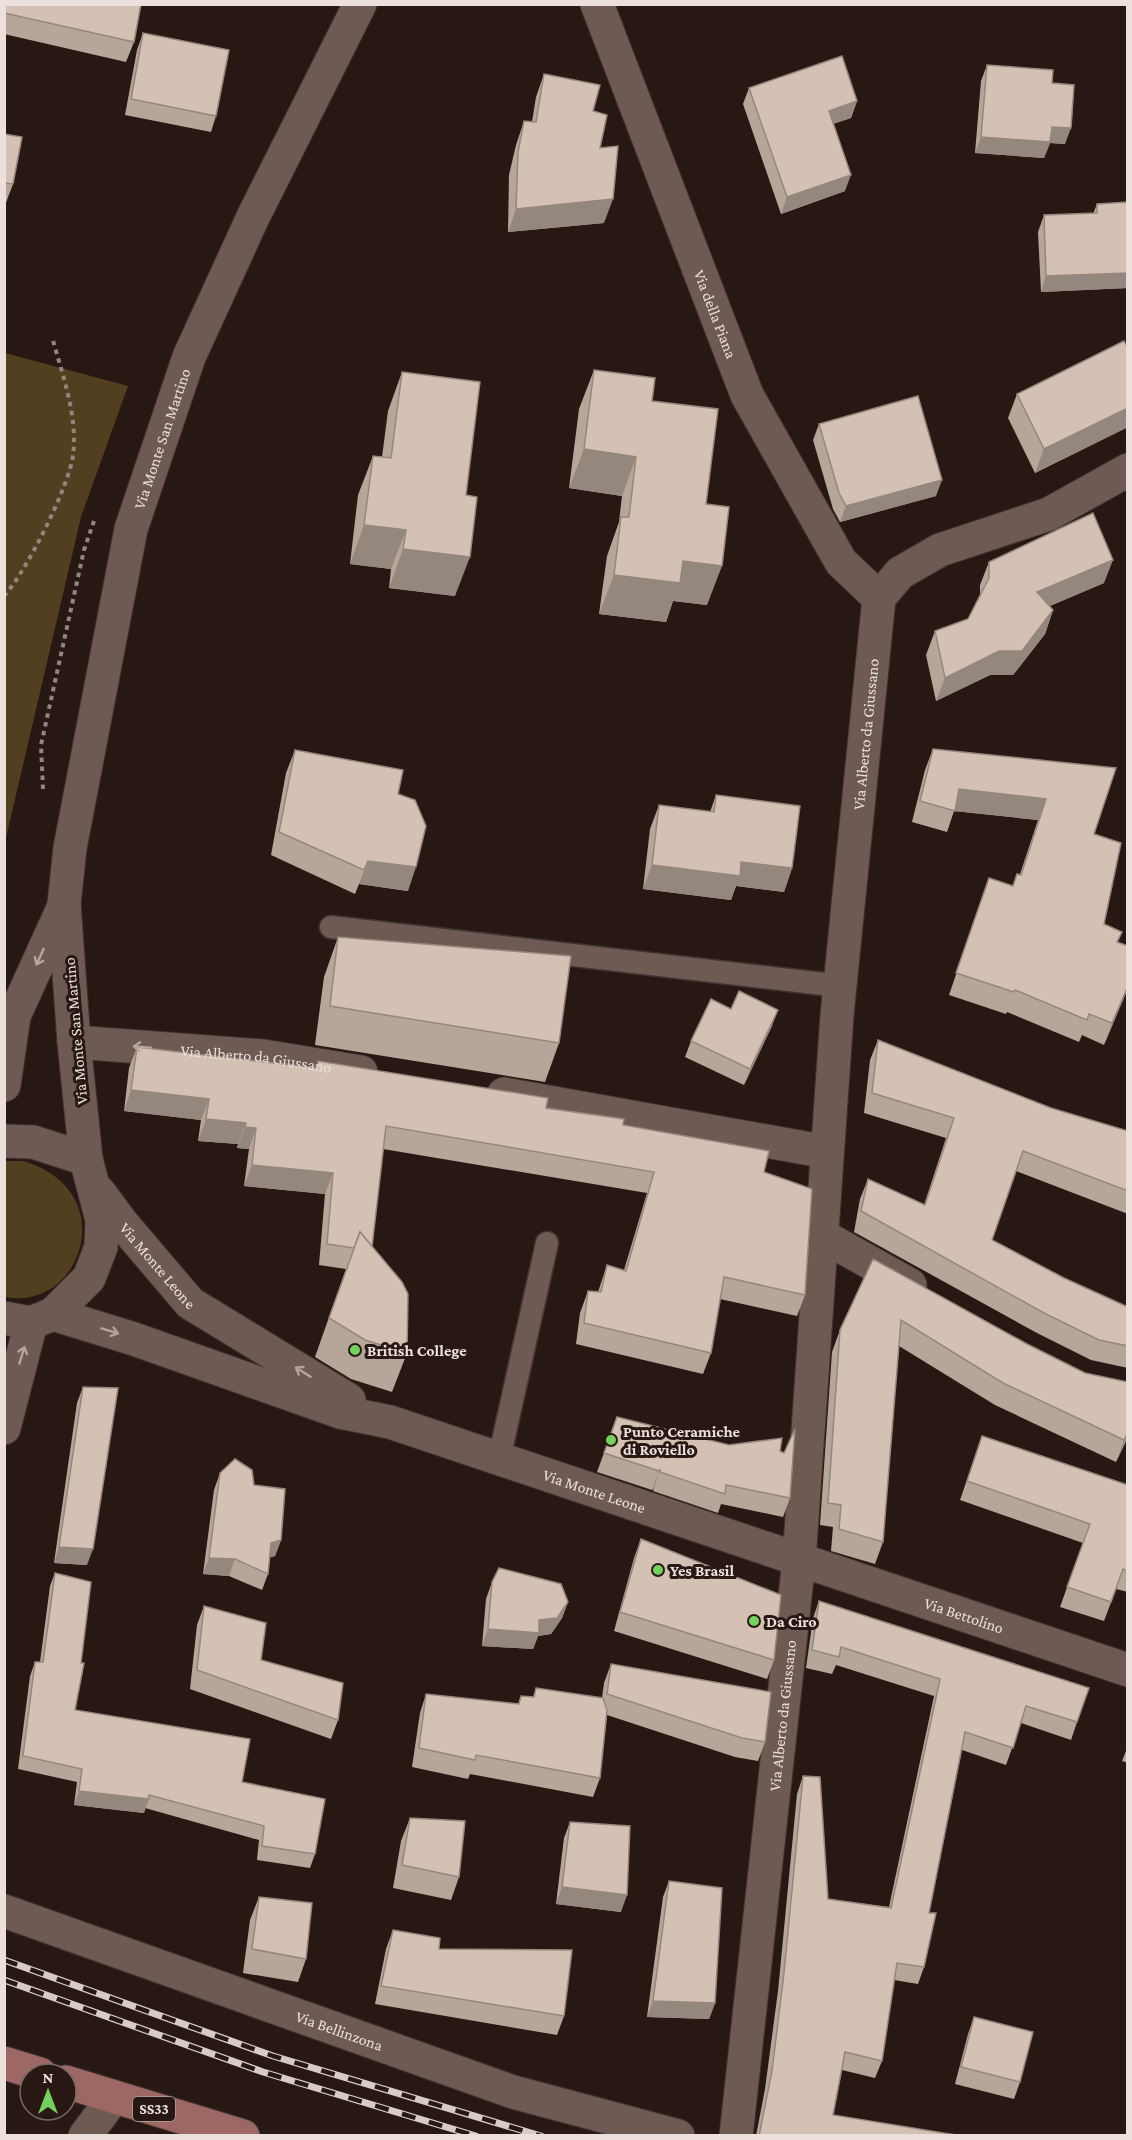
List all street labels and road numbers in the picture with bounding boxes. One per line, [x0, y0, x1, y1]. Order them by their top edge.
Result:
street label: Via della Piana [691, 268, 740, 361]
street label: Via Monte San Martino [130, 366, 194, 511]
street label: Via Alberto da Giussano [850, 658, 882, 811]
street label: Via Monte San Martino [61, 957, 90, 1105]
street label: Via Alberto da Giussano [180, 1042, 333, 1076]
street label: Via Monte Leone [116, 1219, 198, 1313]
street label: Via Monte Leone [541, 1466, 648, 1516]
street label: Via Bettolino [922, 1594, 1006, 1637]
street label: Via Alberto da Giussano [766, 1639, 799, 1792]
street label: Via Bellinzona [293, 2007, 386, 2054]
road number: SS33 [133, 2097, 175, 2121]

